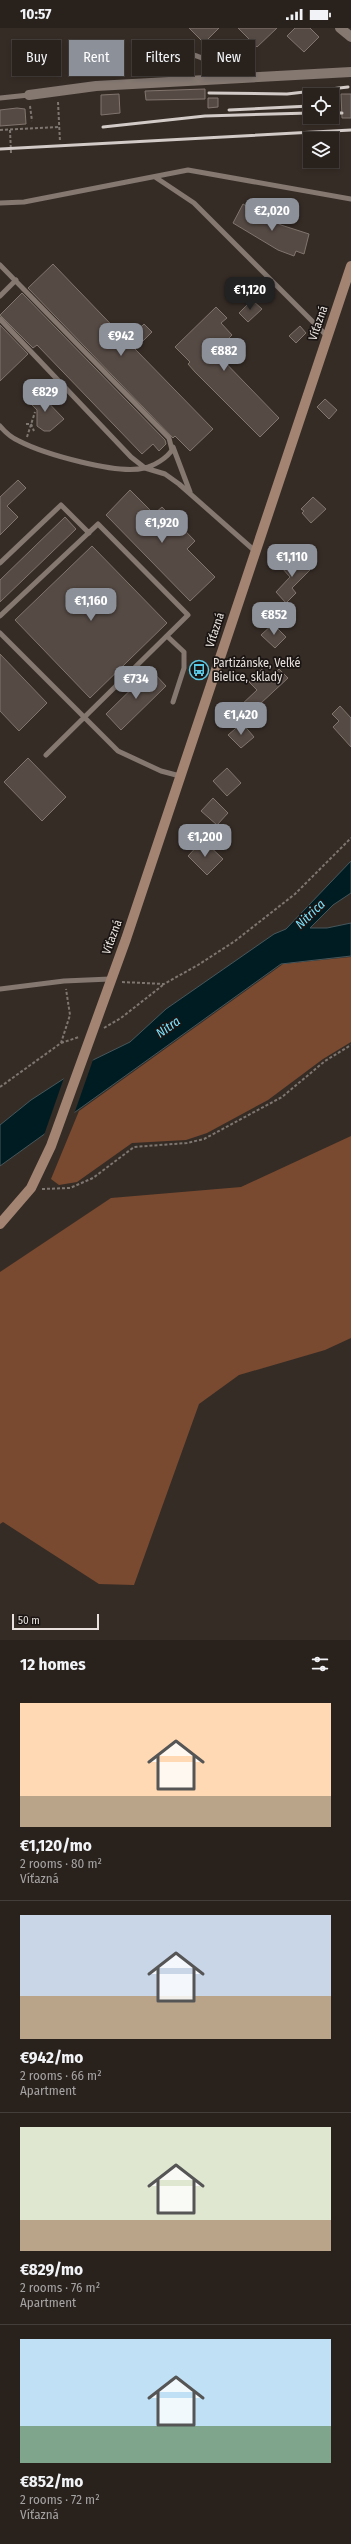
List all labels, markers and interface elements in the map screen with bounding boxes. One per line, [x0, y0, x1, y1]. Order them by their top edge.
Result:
text: 10:57 [20, 5, 52, 23]
chip: Buy [12, 40, 61, 76]
chip: Rent [69, 40, 124, 76]
chip: Filters [132, 40, 194, 76]
chip: New [202, 40, 255, 76]
map controls [303, 88, 339, 168]
button: locate [303, 88, 339, 124]
button: layers [303, 132, 339, 168]
pin: €2,020 [239, 198, 305, 232]
text: €2,020 [254, 203, 290, 218]
pin: €1,120 [217, 277, 283, 311]
text: €1,120 [234, 282, 266, 297]
street label: Víťazná [306, 304, 331, 342]
pin: €942 [97, 323, 145, 357]
text: €942 [108, 328, 134, 343]
pin: €882 [200, 338, 248, 372]
text: €882 [211, 343, 237, 358]
pin: €829 [21, 379, 69, 413]
text: €829 [32, 384, 58, 399]
pin: €1,920 [129, 510, 195, 544]
text: €1,920 [145, 515, 179, 530]
pin: €1,110 [259, 544, 325, 578]
text: €1,110 [276, 549, 308, 564]
pin: €1,160 [58, 588, 124, 622]
text: €1,160 [74, 593, 108, 608]
pin: €852 [250, 602, 298, 636]
text: €852 [261, 607, 287, 622]
street label: Víťazná [203, 611, 227, 649]
place label: Partizánske, Veľké Bielice, sklady [213, 656, 301, 684]
bus stop icon: Partizánske, Veľké Bielice, sklady [188, 659, 210, 681]
pin: €734 [112, 666, 160, 700]
text: €734 [123, 671, 149, 686]
pin: €1,420 [208, 702, 274, 736]
text: €1,420 [224, 707, 258, 722]
pin: €1,200 [172, 824, 238, 858]
text: €1,200 [187, 829, 223, 844]
water label: Nitrica [292, 896, 328, 932]
street label: Víťazná [99, 918, 125, 956]
water label: Nitra [153, 1013, 183, 1041]
scale bar [12, 1612, 99, 1631]
text: 50 m [18, 1614, 40, 1627]
icon: filters [309, 1653, 331, 1675]
text: 12 homes [20, 1654, 86, 1675]
icon: home [140, 1729, 212, 1801]
text: €1,120/mo [20, 1835, 92, 1856]
text: 2 rooms · 80 m² [20, 1856, 102, 1871]
text: Víťazná [20, 1871, 59, 1886]
icon: home [140, 1941, 212, 2013]
text: €942/mo [20, 2047, 83, 2068]
text: 2 rooms · 66 m² [20, 2068, 102, 2083]
text: Apartment [20, 2083, 76, 2098]
icon: home [140, 2153, 212, 2225]
text: €829/mo [20, 2259, 83, 2280]
text: 2 rooms · 76 m² [20, 2280, 100, 2295]
text: Apartment [20, 2295, 76, 2310]
icon: home [140, 2365, 212, 2437]
text: €852/mo [20, 2471, 83, 2492]
text: 2 rooms · 72 m² [20, 2492, 100, 2507]
text: Víťazná [20, 2507, 59, 2522]

